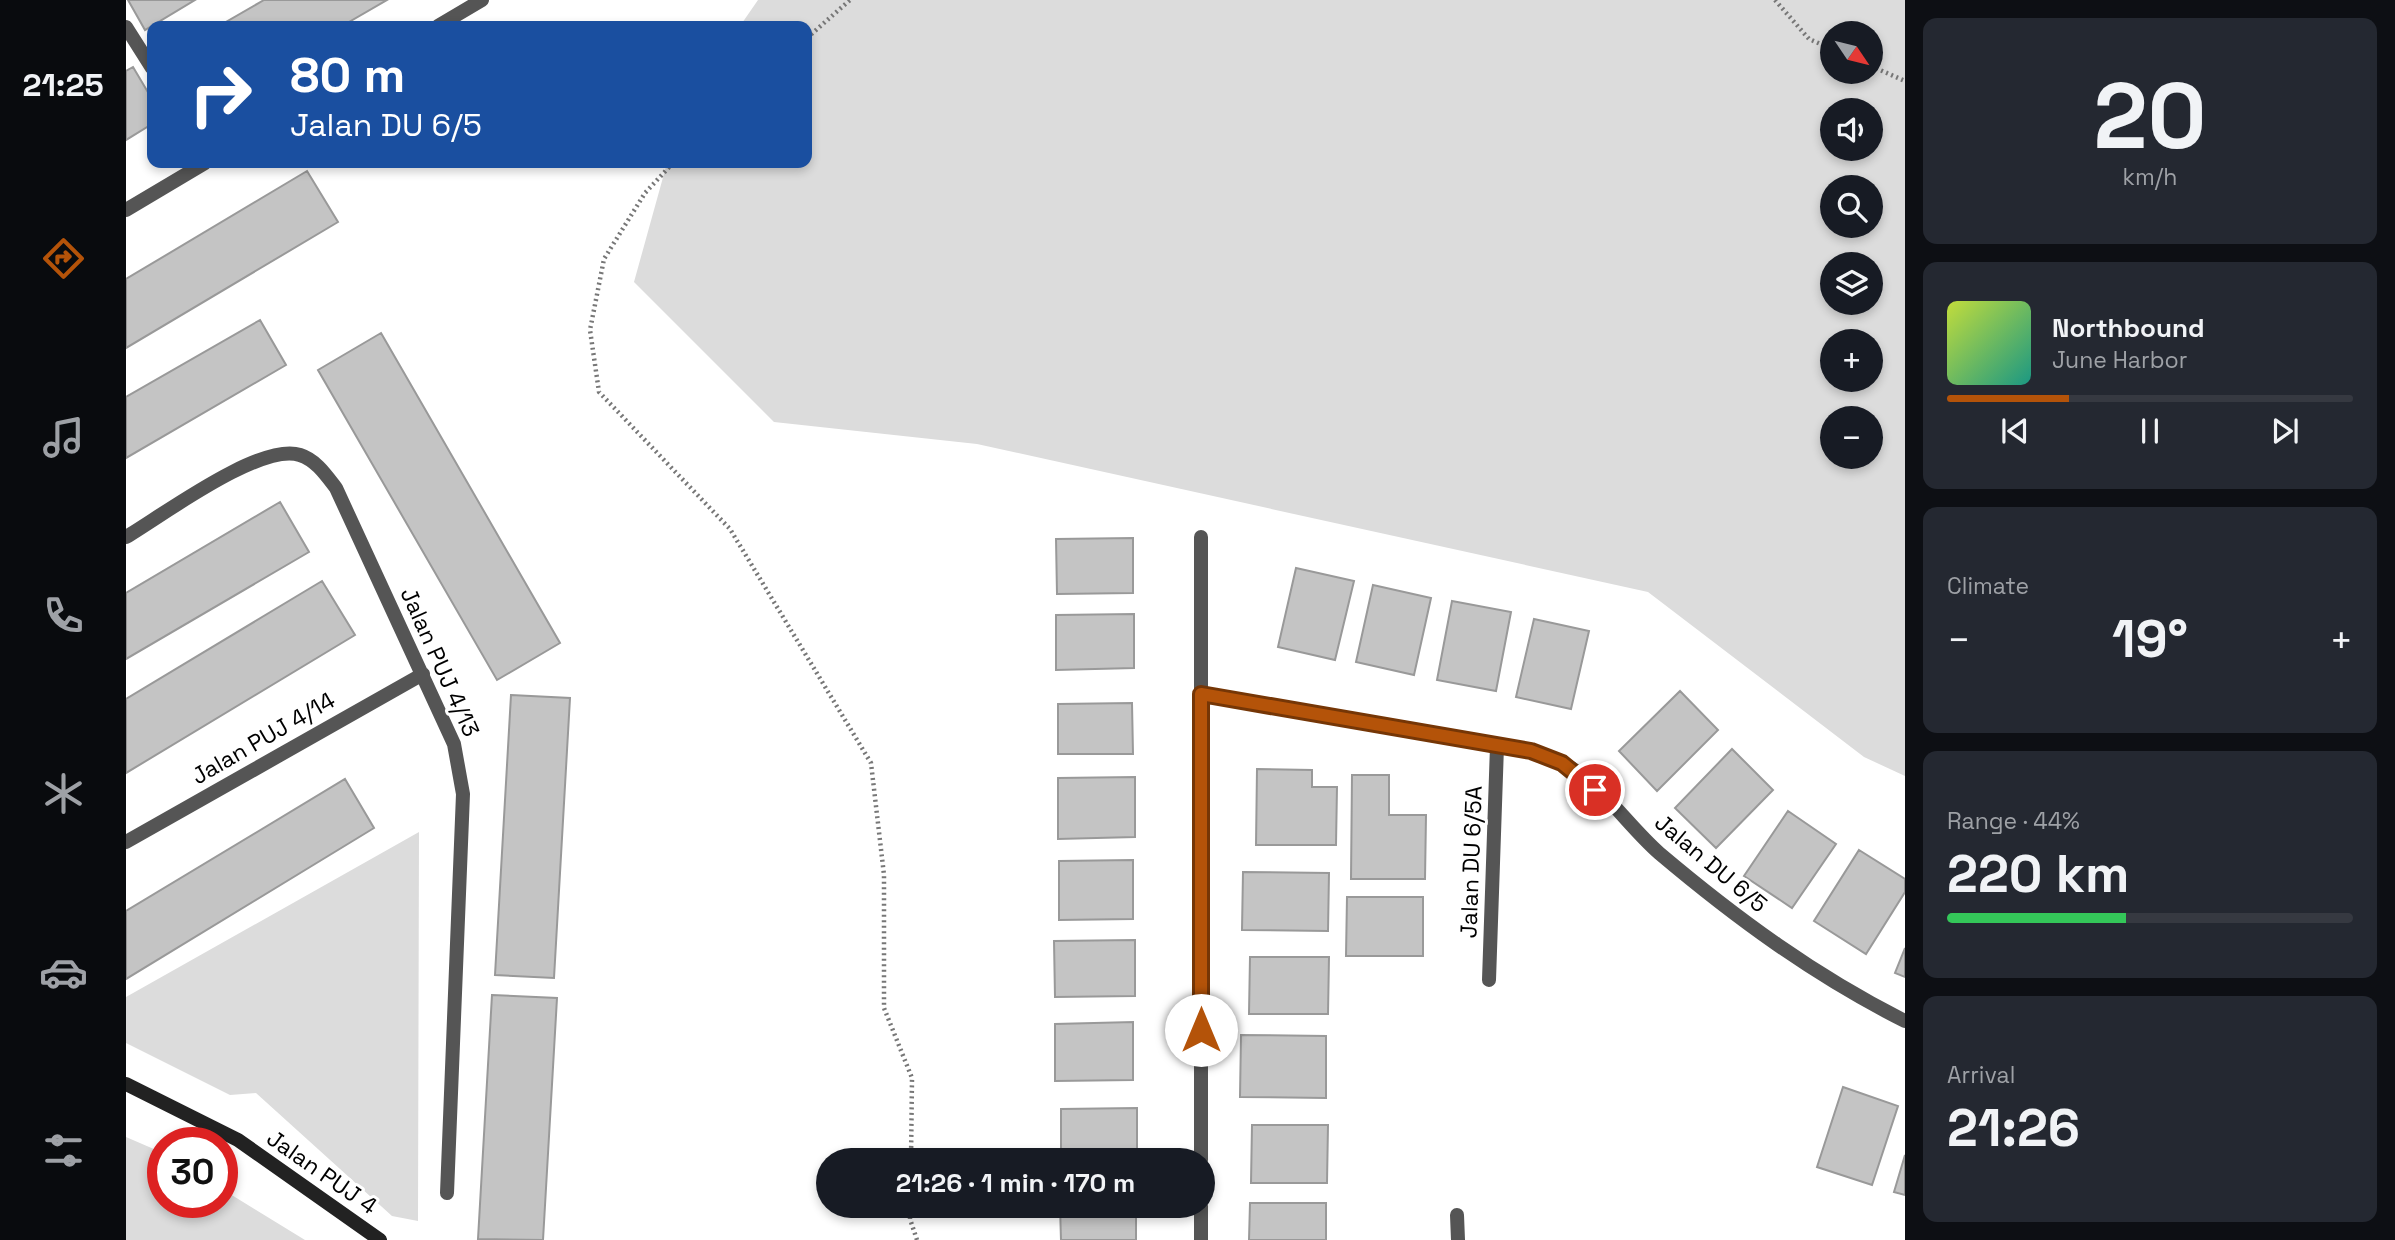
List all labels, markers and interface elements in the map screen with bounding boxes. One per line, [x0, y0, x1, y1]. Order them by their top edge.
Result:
north arrow [1820, 21, 1883, 84]
map controls [1820, 21, 1883, 469]
text: 80 m [290, 44, 405, 106]
icon: right [175, 49, 266, 140]
text: 20 [2093, 58, 2207, 175]
text: 21:25 [22, 65, 104, 105]
button: sound [1820, 98, 1883, 161]
text: Jalan DU 6/5 [290, 105, 482, 145]
text: km/h [2123, 162, 2177, 192]
button: search [1820, 175, 1883, 238]
icon: directions [39, 234, 88, 283]
button: layers [1820, 252, 1883, 315]
text: Northbound [2052, 311, 2205, 345]
button: + [1820, 329, 1883, 392]
text: June Harbor [2052, 345, 2187, 375]
button: − [1820, 406, 1883, 469]
icon: previous [1996, 412, 2034, 450]
icon: pause [2131, 412, 2169, 450]
icon: next [2266, 412, 2304, 450]
icon: music [39, 413, 88, 462]
text: Climate [1947, 571, 2029, 601]
street label: Jalan PUJ 4/13 [394, 583, 486, 741]
icon: phone [39, 591, 88, 640]
text: 19° [2112, 606, 2188, 672]
text: − [1947, 616, 1971, 664]
text: + [2329, 616, 2353, 664]
street label: Jalan PUJ 4/14 [186, 685, 340, 791]
pin [1565, 760, 1625, 820]
icon: climate [39, 769, 88, 818]
icon: arrive [1576, 771, 1614, 809]
street label: Jalan DU 6/5A [1453, 785, 1489, 939]
text: Range · 44% [1947, 806, 2080, 836]
street label: Jalan DU 6/5 [1648, 807, 1774, 919]
text: 220 km [1947, 841, 2129, 907]
icon: car [39, 948, 88, 997]
position arrow [1164, 993, 1238, 1067]
text: Arrival [1947, 1060, 2015, 1090]
text: 21:26 [1947, 1095, 2080, 1161]
street label: Jalan PUJ 4 [261, 1123, 383, 1221]
icon: filters [39, 1126, 88, 1175]
speed limit sign: 30 [147, 1127, 238, 1218]
text: 21:26 · 1 min · 170 m [896, 1166, 1135, 1200]

